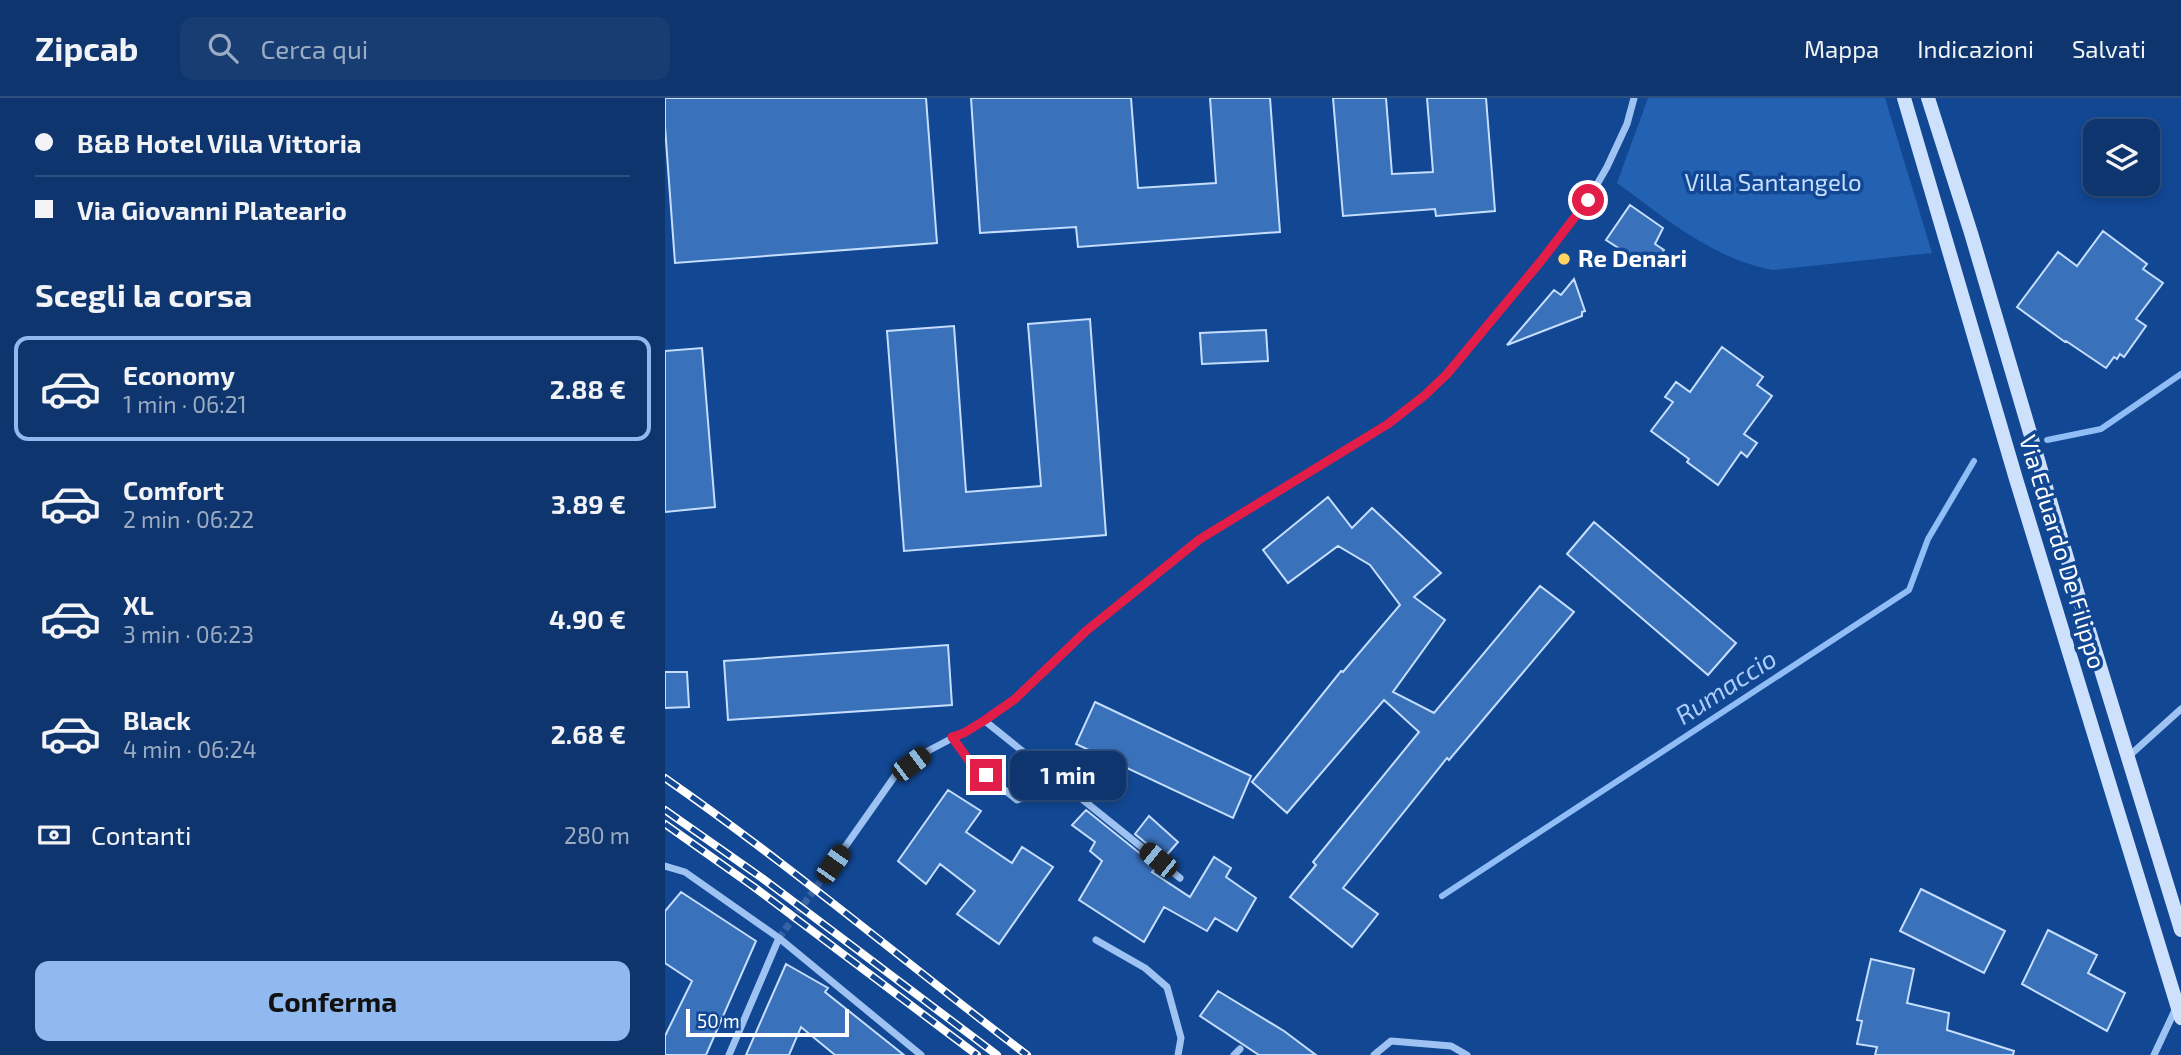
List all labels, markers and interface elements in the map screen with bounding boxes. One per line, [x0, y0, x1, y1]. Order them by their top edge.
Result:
search box [180, 17, 670, 80]
text: Zipcab [35, 28, 138, 68]
icon: search [204, 29, 242, 67]
text: Cerca qui [260, 33, 368, 64]
text: Mappa [1804, 34, 1879, 63]
text: Indicazioni [1917, 34, 2034, 63]
text: Salvati [2072, 34, 2146, 63]
map controls [2083, 119, 2160, 196]
button: layers [2083, 119, 2160, 196]
text: B&B Hotel Villa Vittoria [77, 127, 362, 158]
park label: Villa Santangelo [1684, 167, 1862, 196]
route start [1572, 184, 1604, 216]
text: Via Giovanni Plateario [77, 194, 347, 225]
place label: Re Denari [1578, 243, 1687, 272]
marker: Re Denari [1556, 251, 1572, 267]
text: Scegli la corsa [35, 275, 252, 313]
icon: car [39, 357, 102, 420]
text: Economy [123, 359, 235, 390]
text: 2.88 € [550, 373, 626, 404]
text: 1 min · 06:21 [123, 390, 247, 418]
street label: Via Eduardo De Filippo [2014, 431, 2113, 672]
icon: car [39, 472, 102, 535]
text: Comfort [123, 474, 224, 505]
text: 3.89 € [551, 488, 626, 519]
text: 2 min · 06:22 [123, 505, 254, 533]
icon: car [39, 587, 102, 650]
text: XL [123, 589, 154, 620]
text: 4.90 € [549, 603, 626, 634]
text: 3 min · 06:23 [123, 620, 254, 648]
water label: Rumaccio [1669, 642, 1782, 730]
icon: car [39, 702, 102, 765]
text: Black [123, 704, 191, 735]
text: 2.68 € [551, 718, 626, 749]
text: 4 min · 06:24 [123, 735, 257, 763]
car [888, 743, 935, 785]
callout: 1 min [1011, 750, 1126, 800]
route end [970, 759, 1002, 791]
text: 1 min [1040, 761, 1096, 789]
icon: cash [35, 816, 73, 854]
text: Contanti [91, 819, 191, 850]
text: 280 m [564, 821, 630, 849]
car [1136, 839, 1181, 881]
car [813, 841, 854, 887]
button: Conferma [35, 961, 630, 1041]
scale bar [686, 1006, 849, 1038]
text: 50 m [697, 1009, 740, 1032]

